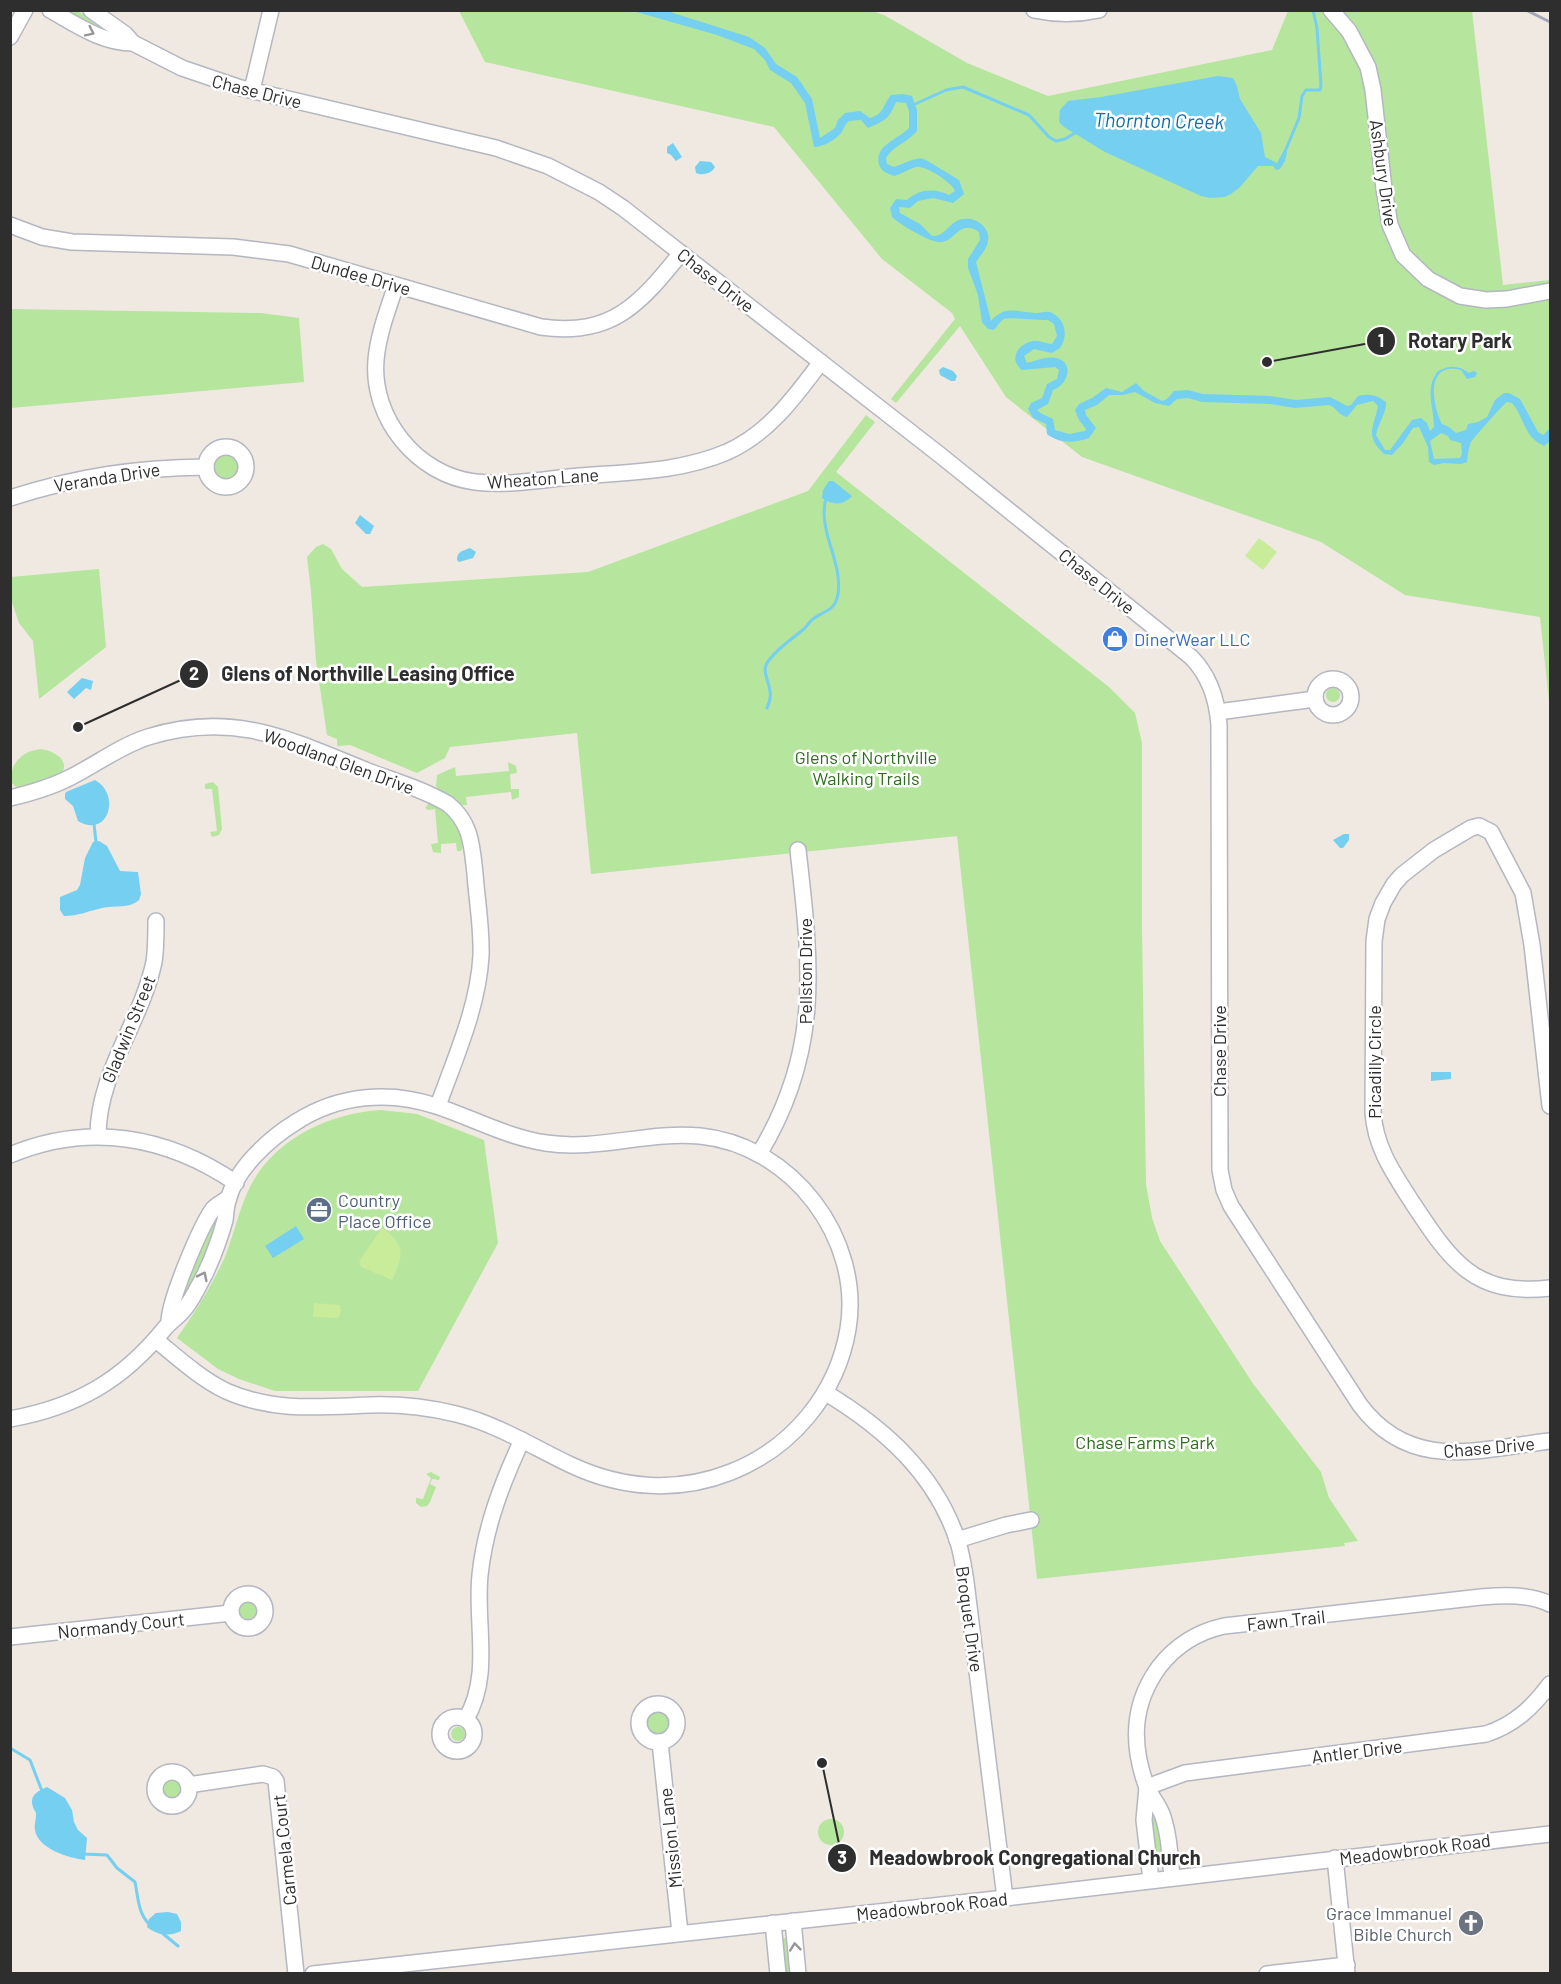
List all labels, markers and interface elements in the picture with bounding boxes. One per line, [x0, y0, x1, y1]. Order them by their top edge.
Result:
one-way arrow [83, 25, 94, 37]
street label: Chase Drive [210, 69, 304, 113]
water label: Thornton Creek [1094, 107, 1225, 133]
street label: Ashbury Drive [1366, 118, 1402, 228]
street label: Chase Drive [673, 243, 759, 317]
street label: Dundee Drive [309, 250, 413, 300]
callout: Rotary Park [1366, 322, 1523, 360]
text: Rotary Park [1408, 328, 1512, 352]
text: 1 [1378, 329, 1384, 351]
street label: Veranda Drive [52, 458, 162, 496]
street label: Wheaton Lane [486, 463, 600, 493]
street label: Chase Drive [1054, 544, 1140, 618]
shop icon: DinerWear LLC [1100, 624, 1130, 654]
place label: DinerWear LLC [1134, 628, 1251, 650]
callout: Glens of Northville Leasing Office [179, 655, 527, 693]
text: Glens of Northville Leasing Office [221, 661, 515, 685]
text: 2 [189, 662, 199, 684]
street label: Woodland Glen Drive [261, 723, 417, 799]
park label: Glens of Northville Walking Trails [795, 746, 937, 789]
street label: Pellston Drive [794, 918, 816, 1024]
street label: Gladwin Street [96, 972, 160, 1086]
street label: Chase Drive [1208, 1005, 1230, 1097]
street label: Picadilly Circle [1363, 1005, 1385, 1119]
place label: Country Place Office [338, 1189, 432, 1232]
office icon: Country Place Office [304, 1195, 334, 1225]
one-way arrow [196, 1272, 207, 1282]
park label: Chase Farms Park [1075, 1431, 1215, 1453]
street label: Chase Drive [1442, 1432, 1536, 1462]
street label: Broquet Drive [952, 1565, 988, 1673]
street label: Fawn Trail [1246, 1605, 1326, 1635]
street label: Normandy Court [56, 1607, 186, 1643]
street label: Antler Drive [1310, 1735, 1404, 1767]
street label: Mission Lane [654, 1787, 686, 1889]
street label: Carmela Court [267, 1793, 301, 1907]
street label: Meadowbrook Road [1338, 1829, 1492, 1869]
callout: Meadowbrook Congregational Church [827, 1839, 1212, 1877]
text: Meadowbrook Congregational Church [869, 1845, 1201, 1869]
text: 3 [837, 1846, 847, 1868]
street label: Meadowbrook Road [855, 1887, 1009, 1925]
place label: Grace Immanuel Bible Church [1326, 1902, 1452, 1945]
church icon: Grace Immanuel Bible Church [1456, 1908, 1486, 1938]
one-way arrow [789, 1943, 802, 1952]

